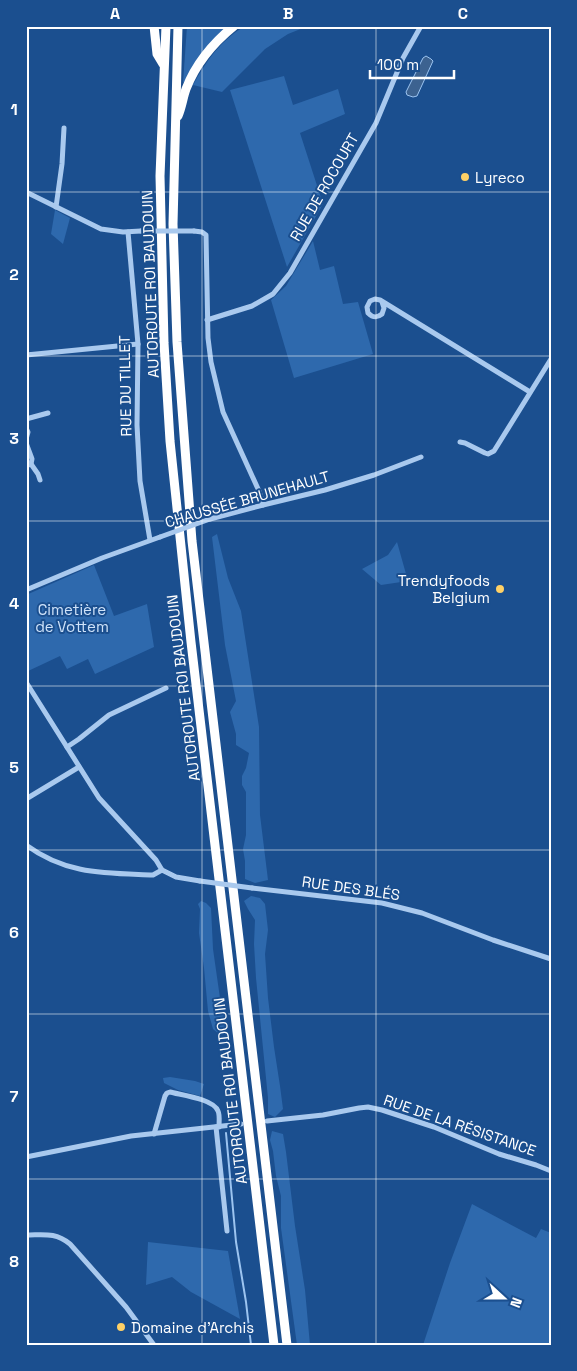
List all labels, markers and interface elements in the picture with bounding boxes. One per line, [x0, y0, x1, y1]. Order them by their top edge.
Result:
text: A [110, 3, 120, 24]
text: B [283, 3, 293, 24]
text: C [458, 3, 468, 24]
scale bar [370, 48, 453, 80]
text: 100 m [377, 55, 419, 74]
text: 1 [10, 99, 18, 120]
street label: RUE DE ROCOURT [285, 130, 363, 244]
place label: Lyreco [475, 168, 525, 187]
marker: Lyreco [459, 171, 471, 183]
street label: AUTOROUTE ROI BAUDOUIN [137, 190, 163, 378]
text: 2 [9, 264, 19, 285]
street label: RUE DU TILLET [115, 335, 135, 437]
text: 3 [9, 428, 19, 449]
street label: CHAUSSÉE BRUNEHAULT [162, 466, 332, 532]
place label: Trendyfoods Belgium [398, 571, 490, 607]
marker: Trendyfoods Belgium [494, 583, 506, 595]
text: 4 [9, 593, 19, 614]
street label: AUTOROUTE ROI BAUDOUIN [162, 594, 204, 782]
park label: Cimetière de Vottem [35, 600, 109, 636]
text: 5 [9, 757, 19, 778]
street label: RUE DES BLÉS [301, 872, 401, 904]
text: 6 [9, 922, 19, 943]
street label: AUTOROUTE ROI BAUDOUIN [209, 997, 251, 1185]
text: 7 [10, 1086, 19, 1107]
street label: RUE DE LA RÉSISTANCE [381, 1090, 539, 1160]
text: 8 [9, 1251, 19, 1272]
north arrow [480, 1274, 530, 1324]
text: N [506, 1295, 526, 1310]
place label: Domaine d'Archis [131, 1318, 254, 1337]
marker: Domaine d'Archis [115, 1321, 127, 1333]

